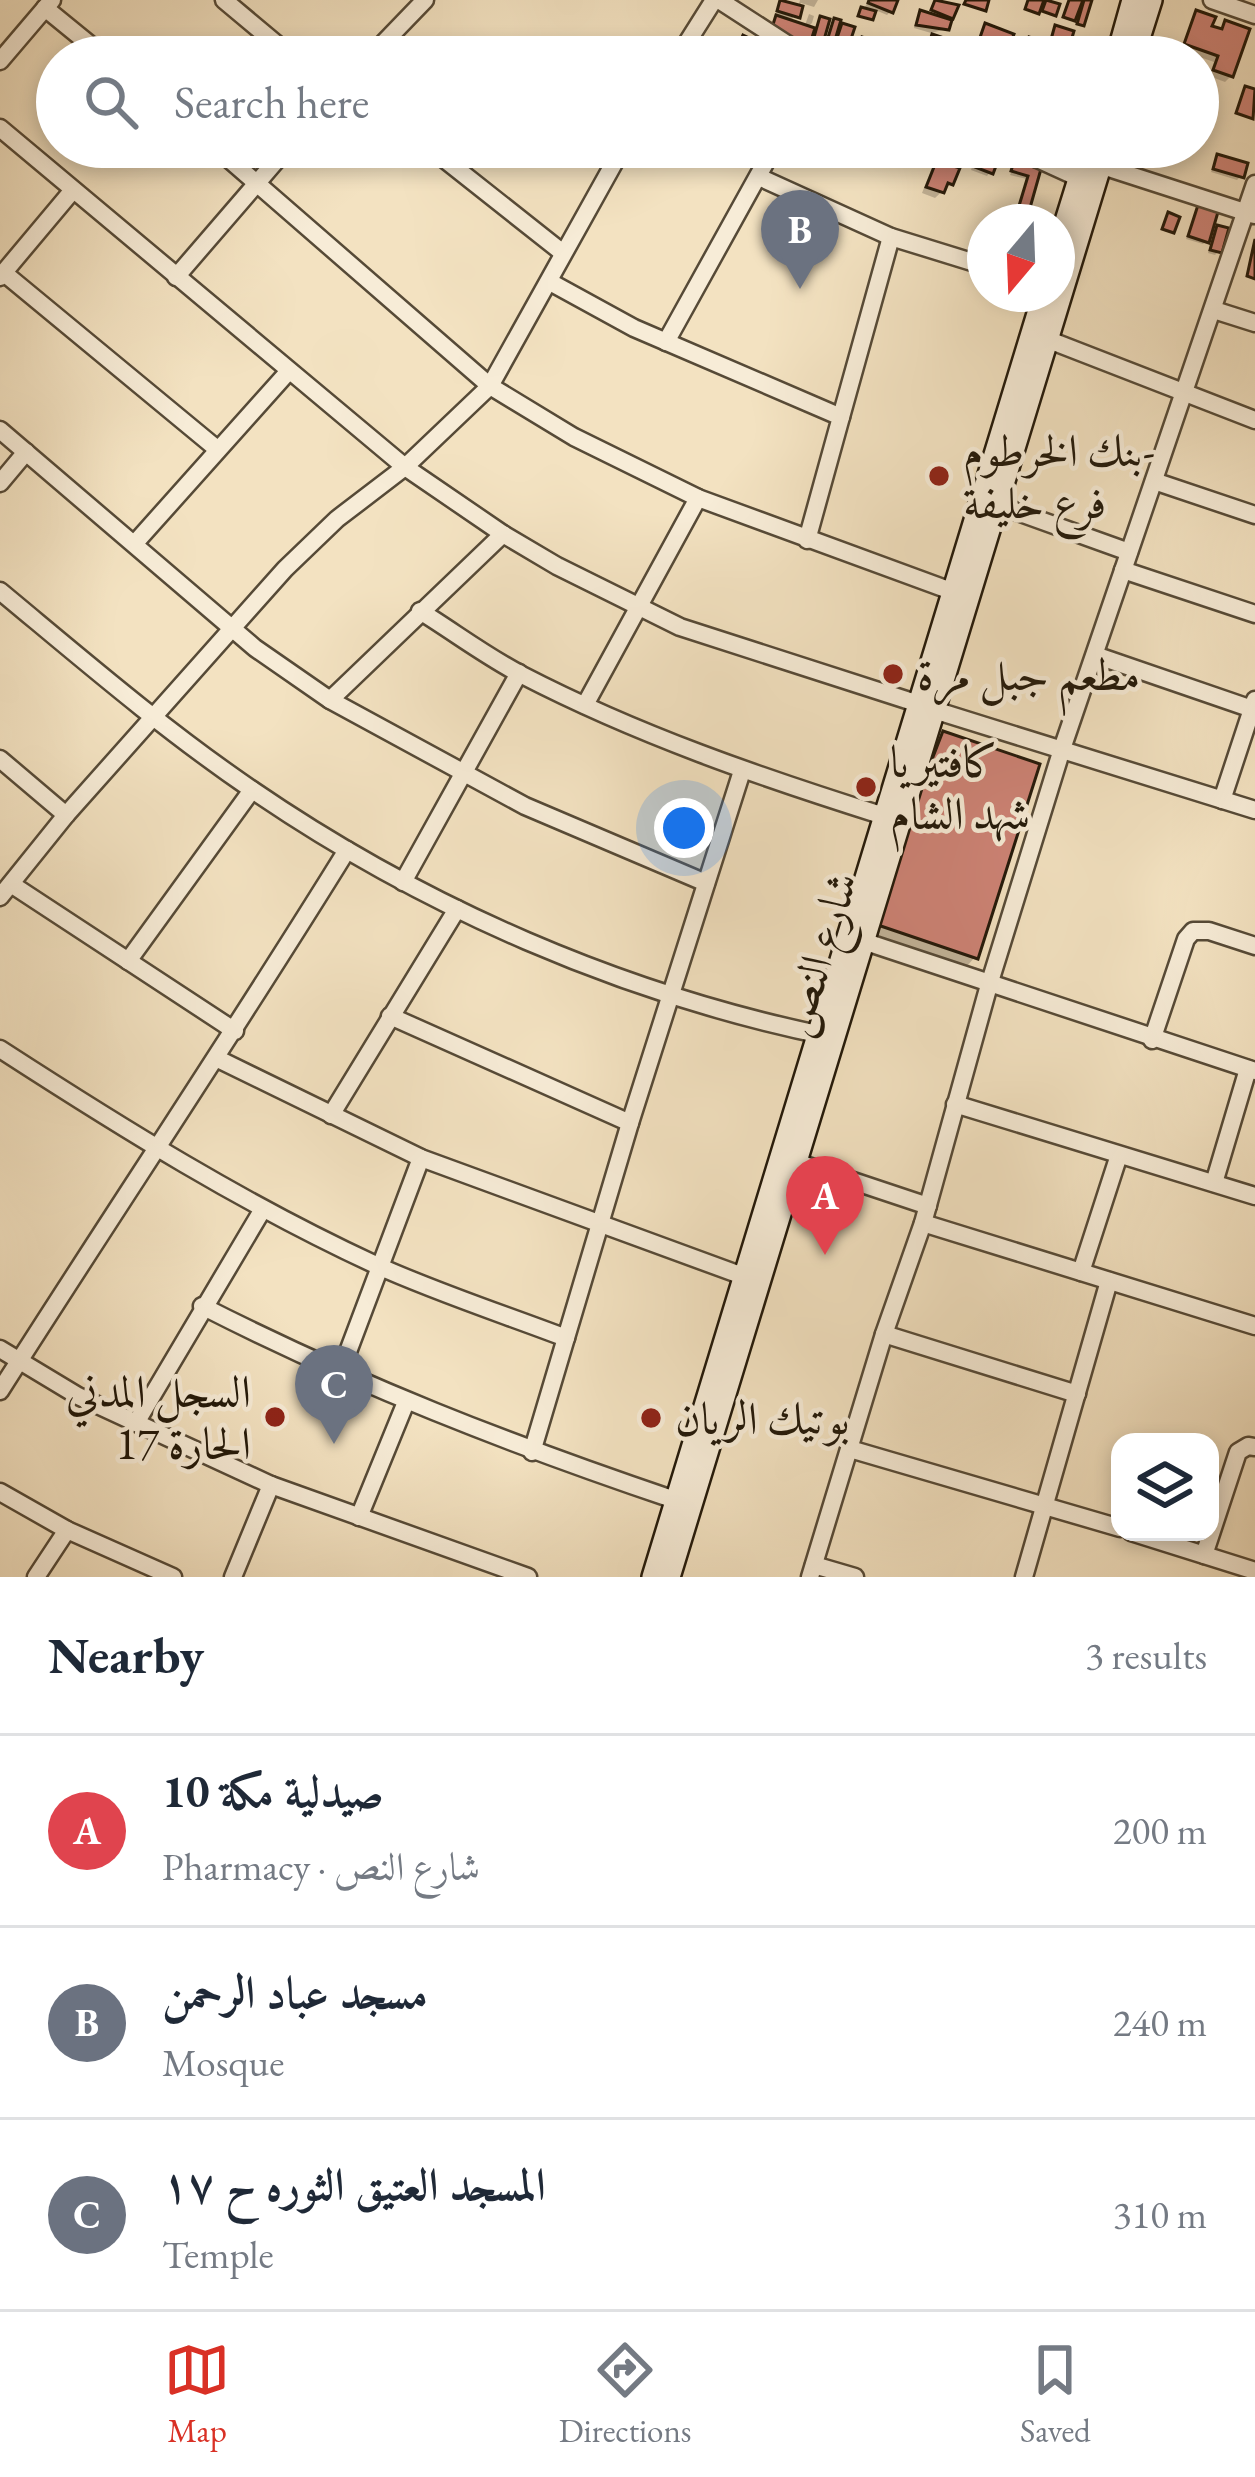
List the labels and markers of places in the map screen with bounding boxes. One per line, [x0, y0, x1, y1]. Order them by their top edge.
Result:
pin: B [761, 190, 839, 289]
place label: بنك الخرطوم- فرع خليفة [963, 421, 1155, 540]
marker: بنك الخرطوم- فرع خليفة [926, 463, 952, 489]
place label: مطعم جبل مرة [917, 645, 1140, 717]
marker: مطعم جبل مرة [880, 661, 906, 687]
place label: كافتيريا شهد الشام [890, 732, 1030, 853]
marker: كافتيريا شهد الشام [853, 774, 879, 800]
pin: A [786, 1156, 864, 1255]
pin: C [295, 1345, 373, 1444]
place label: السجل المدني الحارة 17 [66, 1362, 251, 1472]
place label: بوتيك الريان [675, 1389, 850, 1447]
marker: السجل المدني الحارة 17 [262, 1404, 288, 1430]
marker: بوتيك الريان [638, 1405, 664, 1431]

